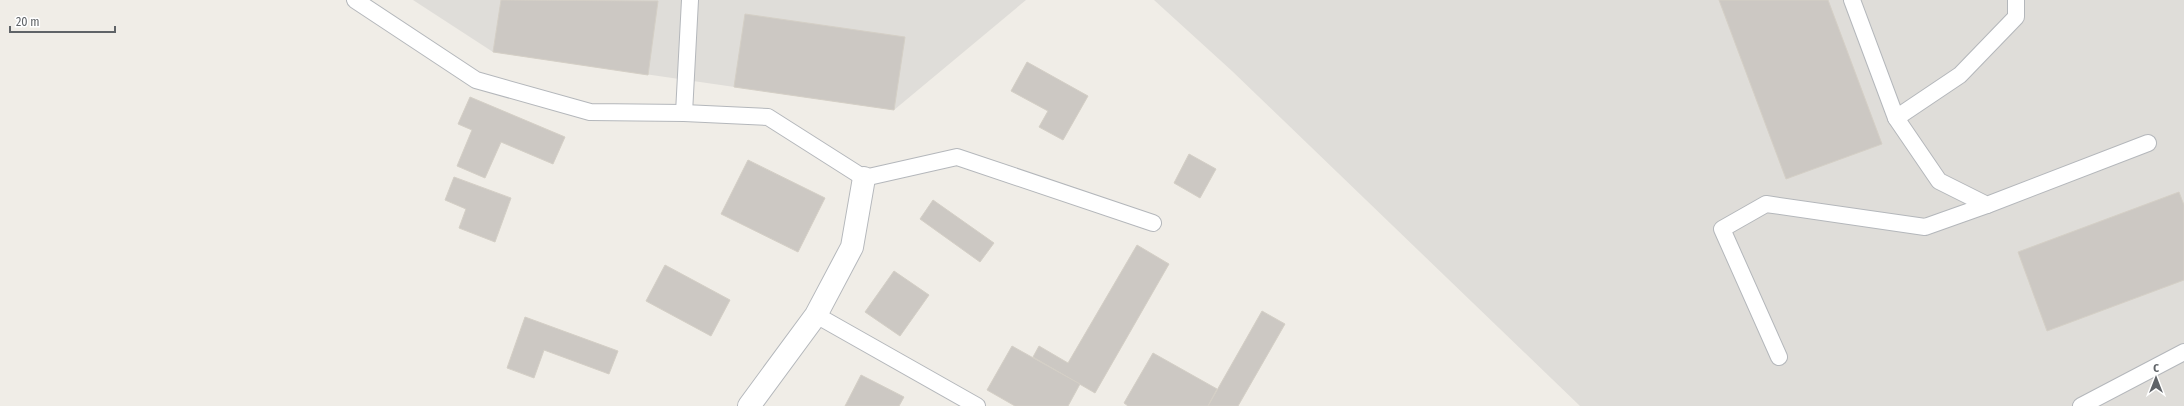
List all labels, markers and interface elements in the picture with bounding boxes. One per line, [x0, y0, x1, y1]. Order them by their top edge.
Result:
scale bar [10, 8, 115, 34]
text: 20 m [16, 15, 40, 29]
north arrow [2136, 358, 2176, 398]
text: С [2153, 362, 2159, 375]

